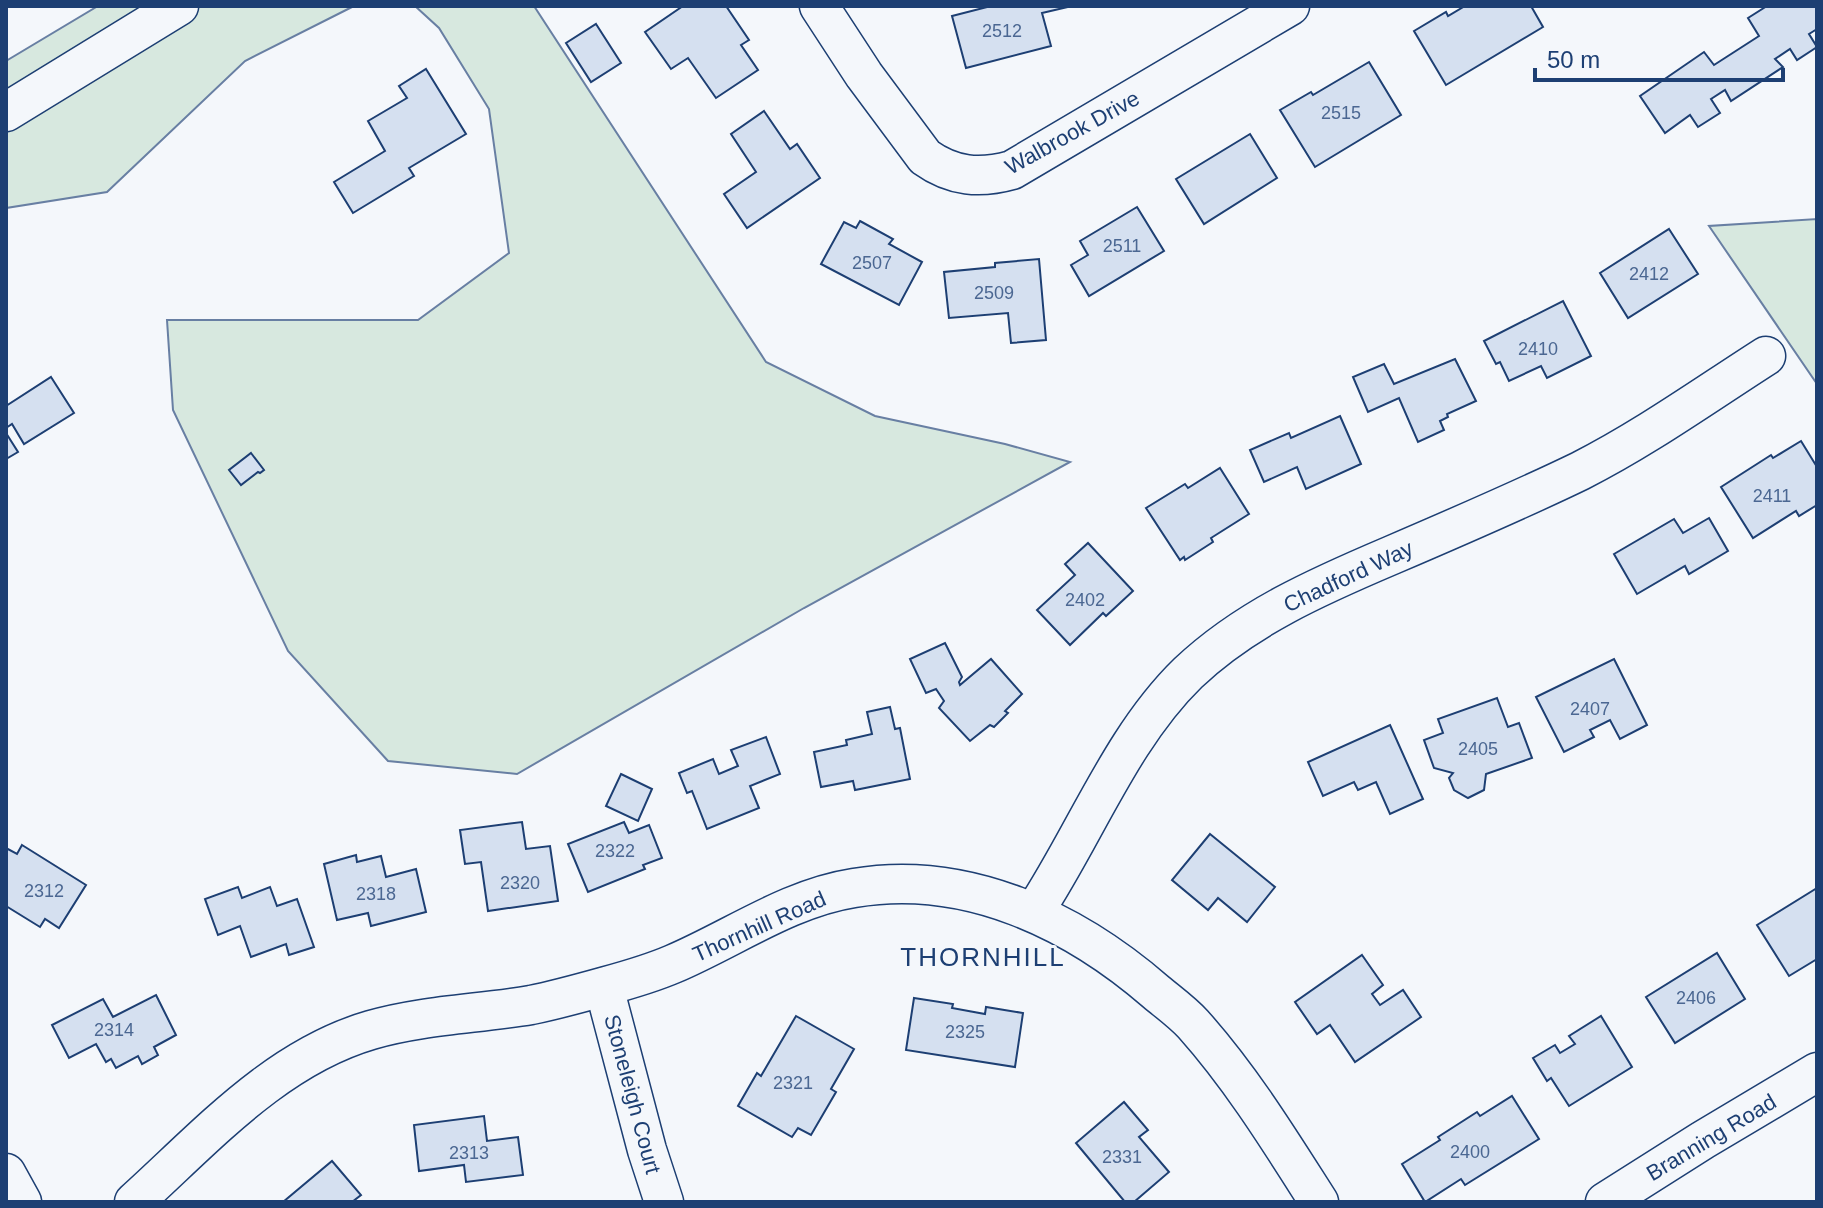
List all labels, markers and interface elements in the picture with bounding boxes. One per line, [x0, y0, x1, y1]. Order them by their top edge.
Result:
house number: 2512 [982, 21, 1022, 41]
scale bar [1535, 32, 1783, 82]
text: 50 m [1547, 46, 1600, 73]
street label: Walbrook Drive [1001, 85, 1144, 180]
house number: 2515 [1321, 103, 1361, 123]
house number: 2511 [1103, 236, 1141, 256]
house number: 2507 [852, 253, 892, 273]
house number: 2412 [1629, 264, 1669, 284]
house number: 2509 [974, 283, 1014, 303]
house number: 2410 [1518, 339, 1558, 359]
house number: 2411 [1753, 486, 1791, 506]
street label: Chadford Way [1280, 536, 1417, 617]
house number: 2402 [1065, 590, 1105, 610]
house number: 2407 [1570, 699, 1610, 719]
house number: 2405 [1458, 739, 1498, 759]
house number: 2322 [595, 841, 635, 861]
house number: 2320 [500, 873, 540, 893]
house number: 2312 [24, 881, 64, 901]
house number: 2318 [356, 884, 396, 904]
street label: Thornhill Road [689, 886, 830, 967]
district label: THORNHILL [900, 942, 1066, 972]
house number: 2406 [1676, 988, 1716, 1008]
street label: Stoneleigh Court [599, 1012, 666, 1177]
house number: 2314 [94, 1020, 134, 1040]
house number: 2325 [945, 1022, 985, 1042]
house number: 2321 [773, 1073, 813, 1093]
street label: Branning Road [1642, 1089, 1781, 1186]
house number: 2400 [1450, 1142, 1490, 1162]
house number: 2313 [449, 1143, 489, 1163]
house number: 2331 [1102, 1147, 1142, 1167]

